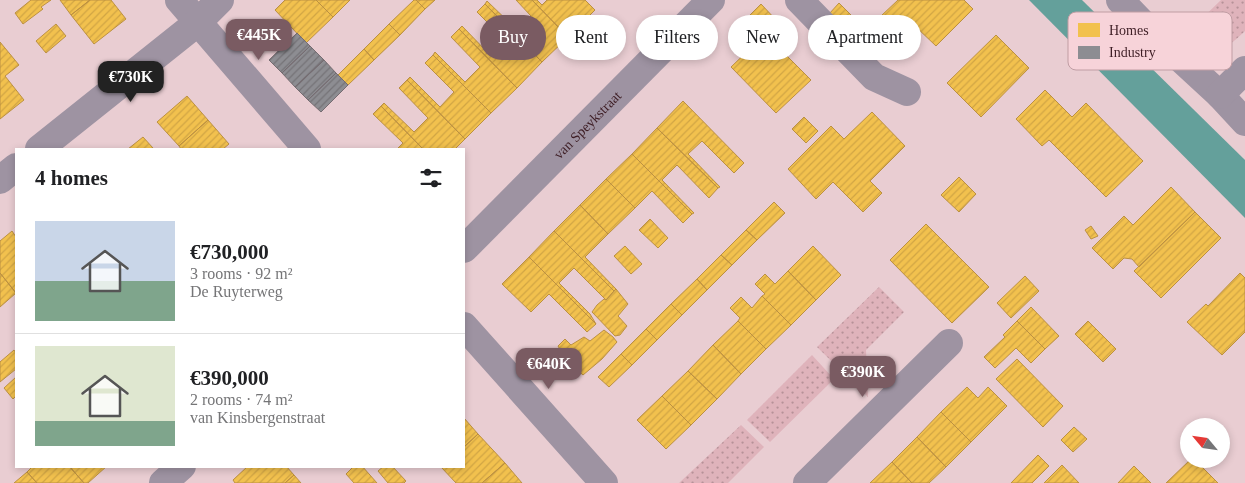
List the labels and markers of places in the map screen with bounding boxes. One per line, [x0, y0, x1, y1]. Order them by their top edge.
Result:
pin: €445K [224, 18, 294, 61]
pin: €730K [96, 61, 166, 103]
pin: €640K [514, 348, 584, 390]
pin: €390K [828, 356, 898, 398]

